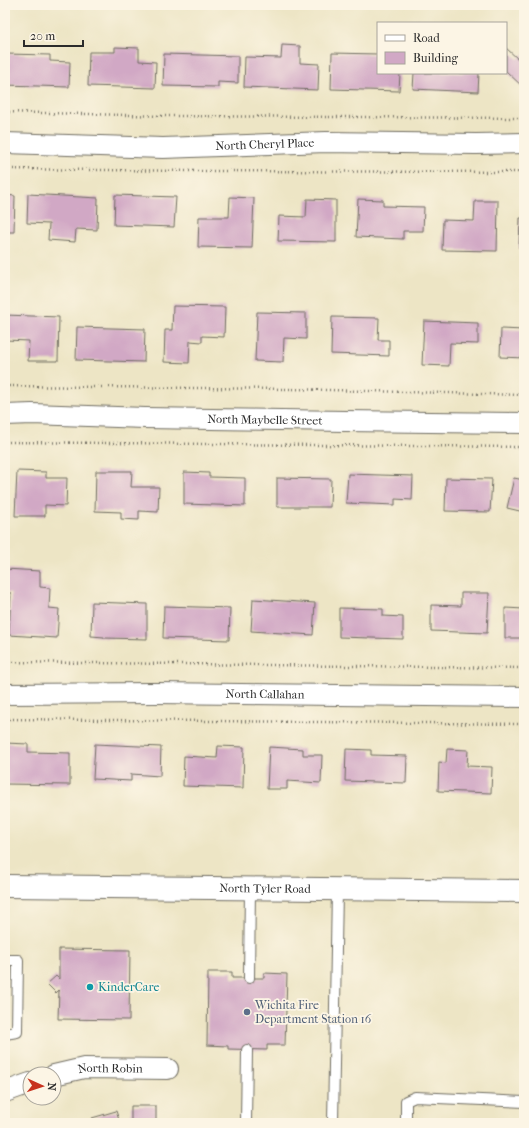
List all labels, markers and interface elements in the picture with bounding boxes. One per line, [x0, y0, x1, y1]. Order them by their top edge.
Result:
scale bar [24, 22, 83, 48]
legend [377, 22, 507, 74]
text: 20 m [30, 29, 55, 43]
text: Road [413, 31, 440, 45]
text: Building [413, 51, 458, 65]
street label: North Cheryl Place [215, 135, 315, 153]
street label: North Maybelle Street [207, 412, 323, 428]
street label: North Callahan [225, 687, 305, 702]
street label: North Tyler Road [219, 881, 311, 896]
place label: KinderCare [98, 980, 159, 994]
marker: KinderCare [85, 982, 95, 992]
place label: Wichita Fire Department Station 16 [254, 998, 372, 1026]
marker: Wichita Fire Department Station 16 [242, 1007, 252, 1017]
street label: North Robin [76, 1061, 143, 1076]
north arrow [22, 1066, 62, 1106]
text: N [45, 1082, 58, 1092]

